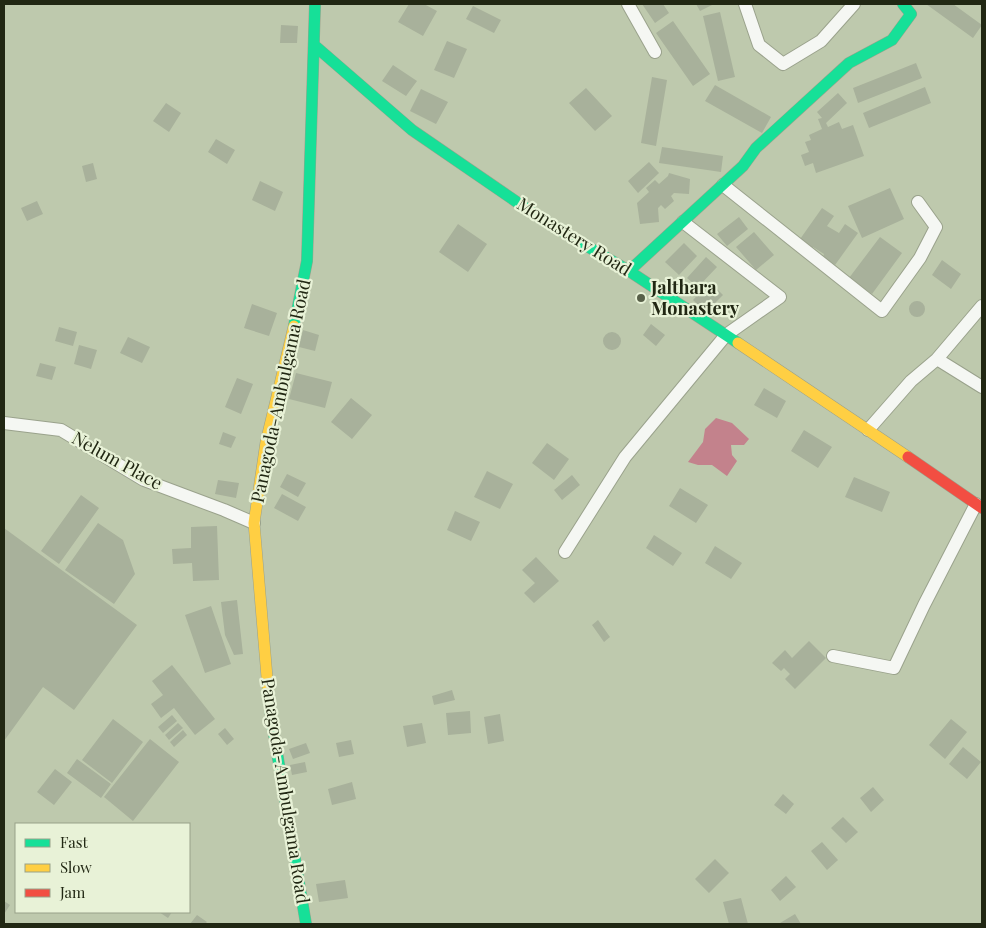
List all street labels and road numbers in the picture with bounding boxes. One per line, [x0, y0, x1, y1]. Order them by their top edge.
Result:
street label: Monastery Road [513, 191, 637, 281]
street label: Panagoda-Ambulgama Road [245, 276, 316, 505]
street label: Nelum Place [68, 425, 167, 495]
street label: Panagoda-Ambulgama Road [256, 676, 316, 906]

